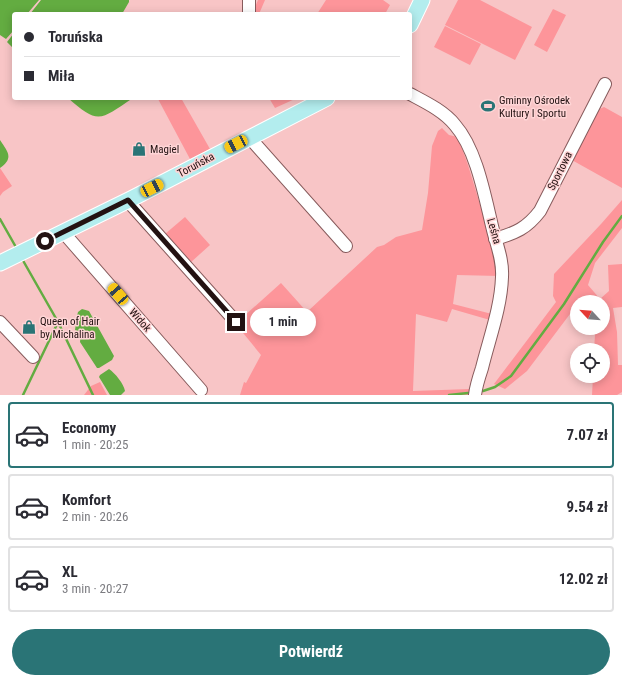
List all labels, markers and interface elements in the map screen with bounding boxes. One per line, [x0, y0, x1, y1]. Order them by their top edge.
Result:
text: Toruńska [48, 28, 103, 46]
text: Miła [48, 67, 75, 85]
place label: Gminny Ośrodek Kultury I Sportu [499, 94, 570, 120]
sports icon: Gminny Ośrodek Kultury I Sportu [480, 98, 496, 114]
car [223, 133, 249, 155]
shop icon: Magiel [131, 141, 147, 157]
place label: Magiel [150, 143, 179, 156]
street label: Toruńska [175, 150, 217, 180]
street label: Sportowa [545, 150, 575, 192]
car [139, 177, 165, 199]
street label: Leśna [484, 217, 504, 245]
route start [36, 232, 54, 250]
car [106, 281, 130, 307]
north arrow [570, 295, 610, 335]
map controls [570, 295, 610, 383]
street label: Widok [126, 306, 154, 334]
callout: 1 min [250, 308, 316, 336]
route end [227, 313, 245, 331]
text: 1 min [269, 314, 297, 329]
place label: Queen of Hair by Michalina [40, 315, 100, 341]
shop icon: Queen of Hair by Michalina [21, 319, 37, 335]
button: locate [570, 343, 610, 383]
icon: car [14, 417, 50, 453]
text: Economy [62, 419, 116, 437]
text: 7.07 zł [566, 426, 608, 444]
text: 1 min · 20:25 [62, 437, 128, 452]
icon: car [14, 489, 50, 525]
text: Komfort [62, 491, 111, 509]
text: 9.54 zł [566, 498, 608, 516]
text: 2 min · 20:26 [62, 509, 128, 524]
icon: car [14, 561, 50, 597]
text: XL [62, 563, 78, 581]
text: 12.02 zł [559, 570, 608, 588]
text: 3 min · 20:27 [62, 581, 128, 596]
button: Potwierdź [12, 629, 610, 675]

